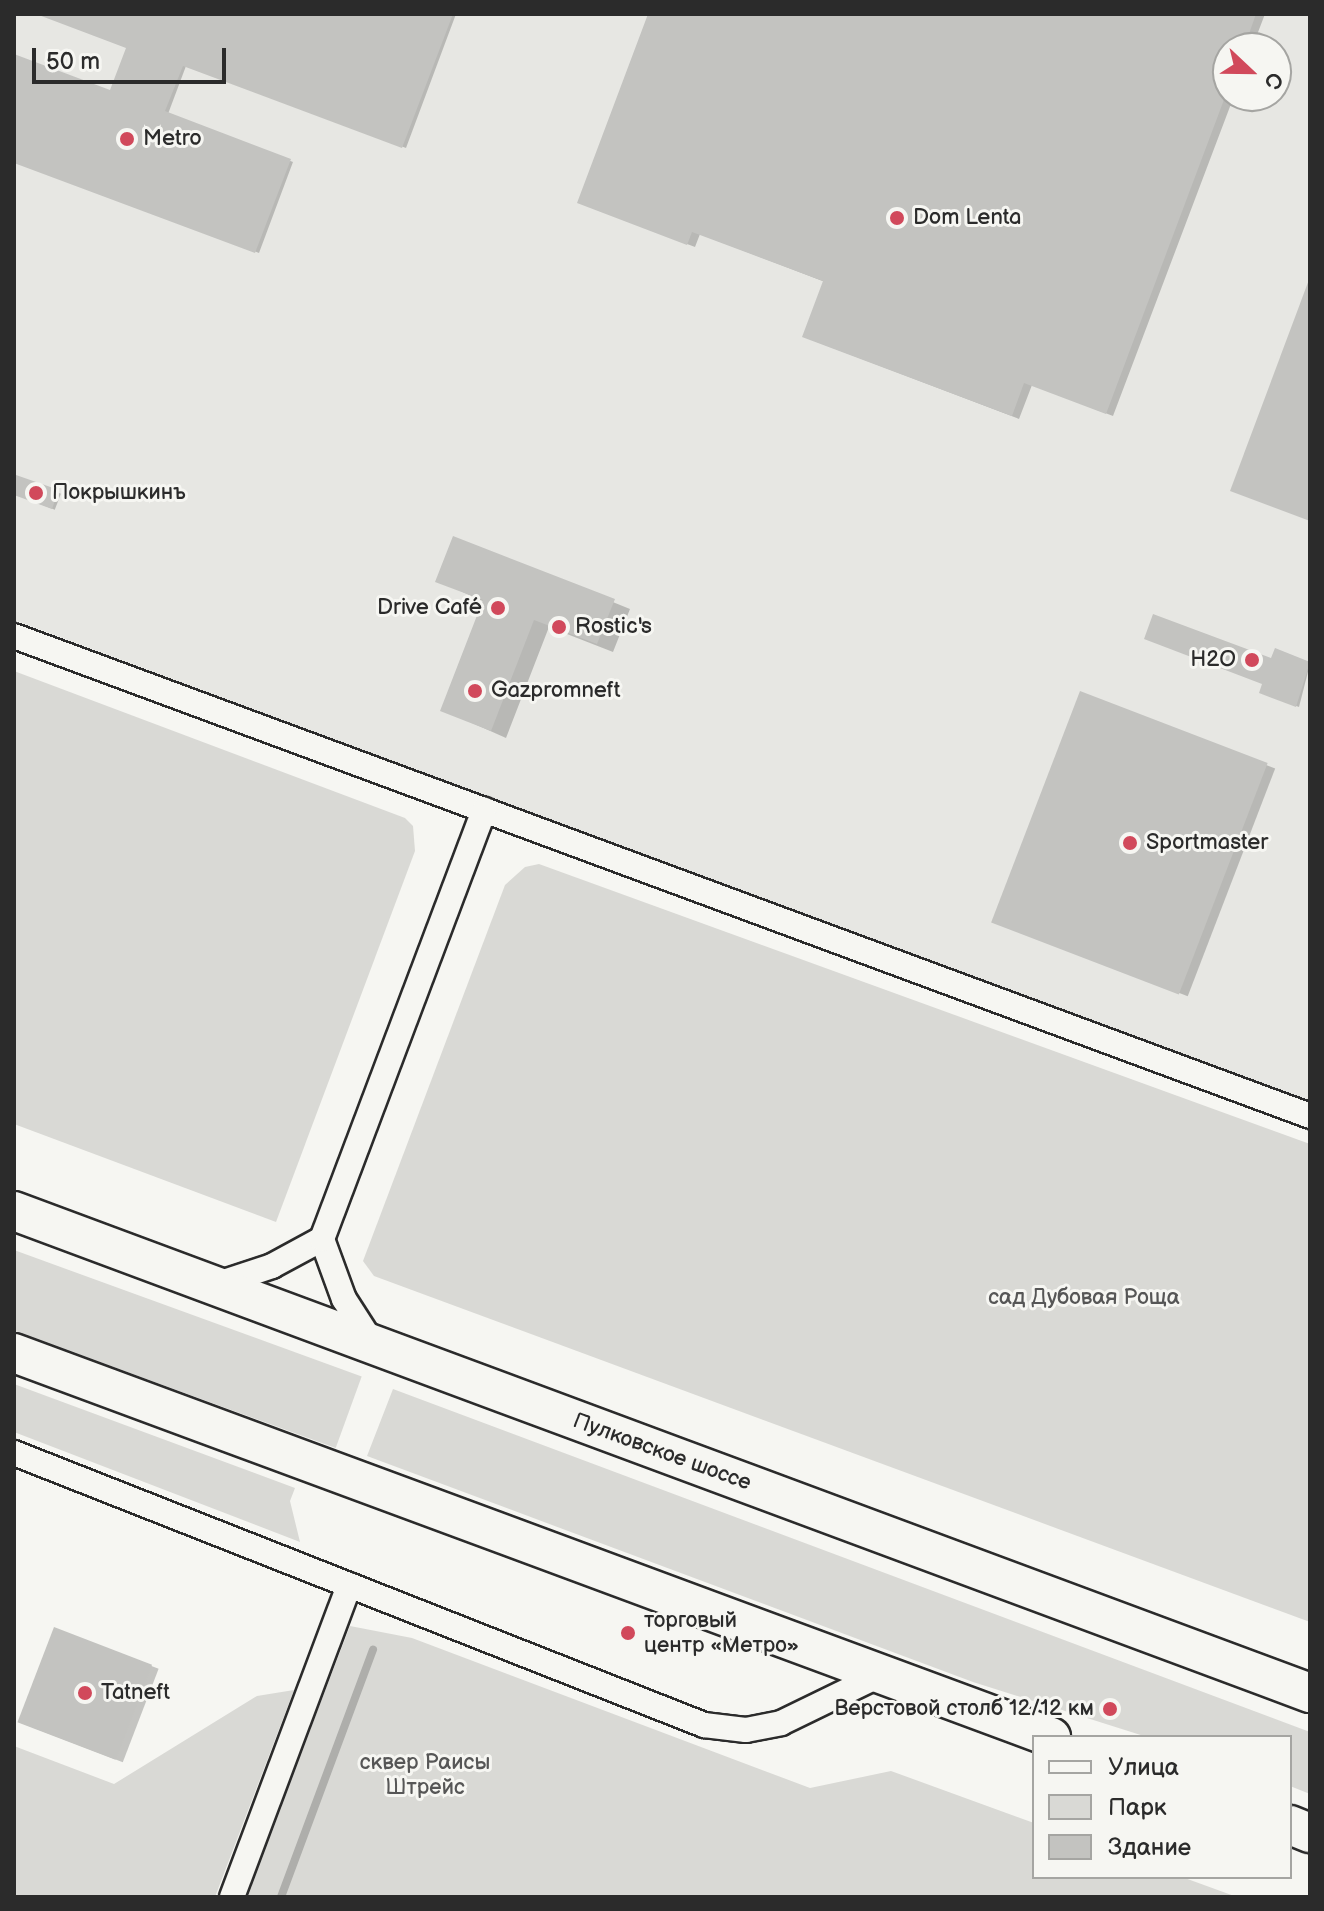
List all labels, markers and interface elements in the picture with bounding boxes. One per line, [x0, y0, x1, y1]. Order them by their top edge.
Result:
scale bar [36, 32, 230, 82]
north arrow [1212, 32, 1292, 112]
text: 50 m [46, 47, 100, 76]
text: С [1257, 68, 1288, 93]
place label: Metro [143, 126, 202, 152]
marker: Metro [118, 130, 136, 148]
place label: Dom Lenta [913, 205, 1021, 231]
marker: Dom Lenta [888, 209, 906, 227]
place label: Покрышкинъ [52, 480, 186, 506]
marker: Покрышкинъ [27, 484, 45, 502]
place label: Drive Café [377, 595, 482, 621]
marker: Drive Café [489, 599, 507, 617]
place label: Rostic's [575, 614, 652, 640]
marker: Rostic's [550, 618, 568, 636]
place label: H2O [1190, 647, 1236, 673]
marker: H2O [1243, 651, 1261, 669]
place label: Gazpromneft [491, 678, 620, 704]
marker: Gazpromneft [466, 682, 484, 700]
place label: Sportmaster [1146, 830, 1268, 856]
marker: Sportmaster [1121, 834, 1139, 852]
park label: сад Дубовая Роща [988, 1285, 1180, 1311]
street label: Пулковское шоссе [569, 1408, 755, 1496]
place label: торговый центр «Метро» [644, 1607, 799, 1658]
marker: торговый центр «Метро» [619, 1624, 637, 1642]
place label: Tatneft [101, 1680, 170, 1706]
marker: Tatneft [76, 1684, 94, 1702]
place label: Верстовой столб 12/12 км [834, 1696, 1094, 1722]
marker: Верстовой столб 12/12 км [1101, 1700, 1119, 1718]
legend [1032, 1735, 1292, 1879]
park label: сквер Раисы Штрейс [360, 1749, 490, 1800]
text: Улица [1108, 1753, 1179, 1782]
text: Парк [1108, 1793, 1166, 1822]
text: Здание [1108, 1833, 1191, 1862]

